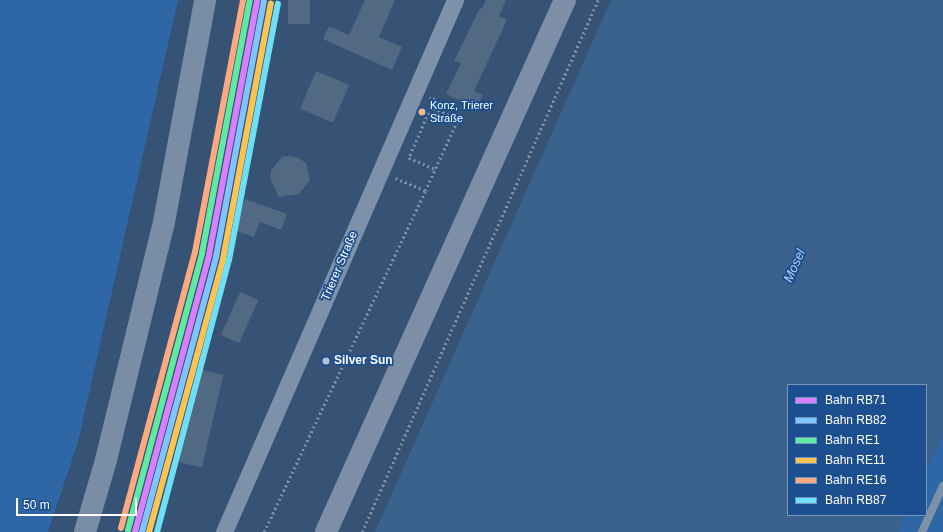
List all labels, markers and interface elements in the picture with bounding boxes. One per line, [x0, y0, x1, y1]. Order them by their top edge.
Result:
place label: Konz, Trierer Straße [430, 99, 493, 125]
marker: Konz, Trierer Straße [417, 107, 427, 117]
street label: Trierer Straße [319, 229, 361, 303]
water label: Mosel [781, 247, 809, 285]
place label: Silver Sun [334, 354, 393, 368]
marker: Silver Sun [321, 356, 331, 366]
legend [787, 384, 927, 516]
text: Bahn RB71 [825, 393, 886, 407]
text: Bahn RB82 [825, 413, 886, 427]
text: Bahn RE1 [825, 433, 880, 447]
text: Bahn RE11 [825, 453, 886, 467]
text: Bahn RE16 [825, 473, 886, 487]
scale bar [18, 490, 139, 516]
text: Bahn RB87 [825, 493, 886, 507]
text: 50 m [23, 498, 50, 512]

